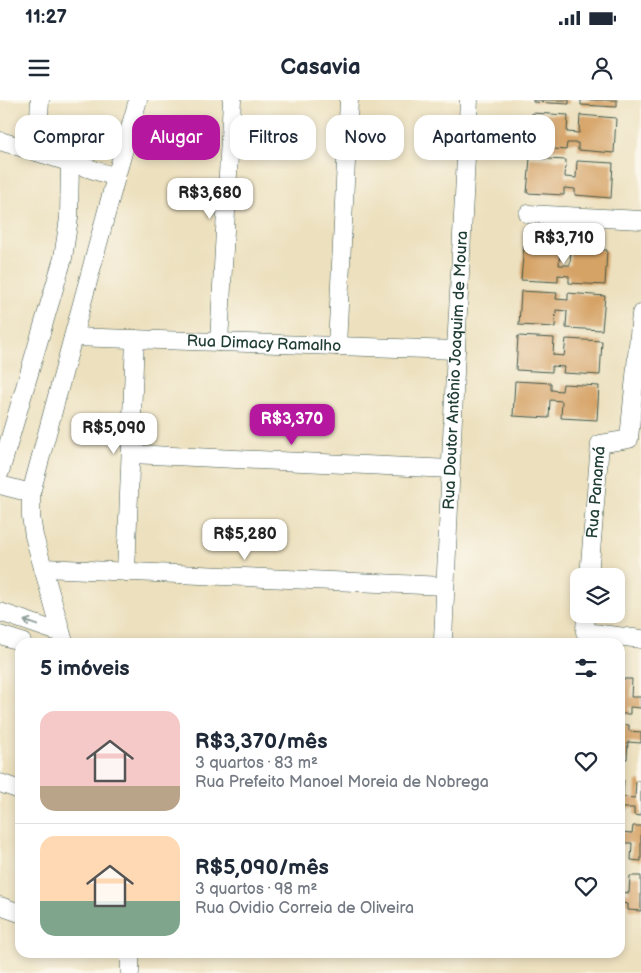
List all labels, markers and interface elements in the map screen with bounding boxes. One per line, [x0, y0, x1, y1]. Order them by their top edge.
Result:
text: 11:27 [25, 6, 67, 29]
icon: menu [25, 54, 53, 82]
text: Casavia [280, 54, 361, 81]
icon: person [588, 54, 616, 82]
chip: Comprar [15, 115, 122, 160]
chip: Alugar [132, 115, 220, 160]
chip: Filtros [230, 115, 316, 160]
chip: Novo [326, 115, 404, 160]
chip: Apartamento [414, 115, 555, 160]
pin: R$3,680 [164, 178, 256, 220]
text: R$3,680 [178, 184, 242, 203]
pin: R$3,710 [518, 222, 610, 265]
text: R$3,710 [534, 229, 594, 248]
street label: Rua Doutor Antônio Joaquim de Moura [439, 230, 472, 510]
street label: Rua Dimacy Ramalho [186, 331, 341, 356]
pin: R$3,370 [246, 404, 338, 446]
text: R$3,370 [261, 410, 323, 429]
pin: R$5,090 [68, 412, 160, 455]
text: R$5,090 [82, 419, 146, 438]
street label: Rua Panamá [583, 445, 609, 539]
pin: R$5,280 [199, 518, 291, 561]
text: R$5,280 [213, 525, 277, 544]
map controls [570, 568, 625, 623]
button: layers [570, 568, 625, 623]
one-way arrow [23, 618, 39, 627]
icon: filters [572, 654, 600, 682]
text: 5 imóveis [40, 656, 130, 681]
text: R$3,370/mês [195, 729, 328, 754]
icon: home [80, 731, 140, 791]
icon: heart [572, 747, 600, 775]
text: 3 quartos · 83 m² [195, 754, 318, 773]
text: Rua Prefeito Manoel Moreia de Nobrega [195, 773, 489, 792]
text: R$5,090/mês [195, 855, 329, 880]
icon: home [80, 856, 140, 916]
icon: heart [572, 872, 600, 900]
text: 3 quartos · 98 m² [195, 880, 317, 899]
text: Rua Ovidio Correia de Oliveira [195, 899, 414, 918]

